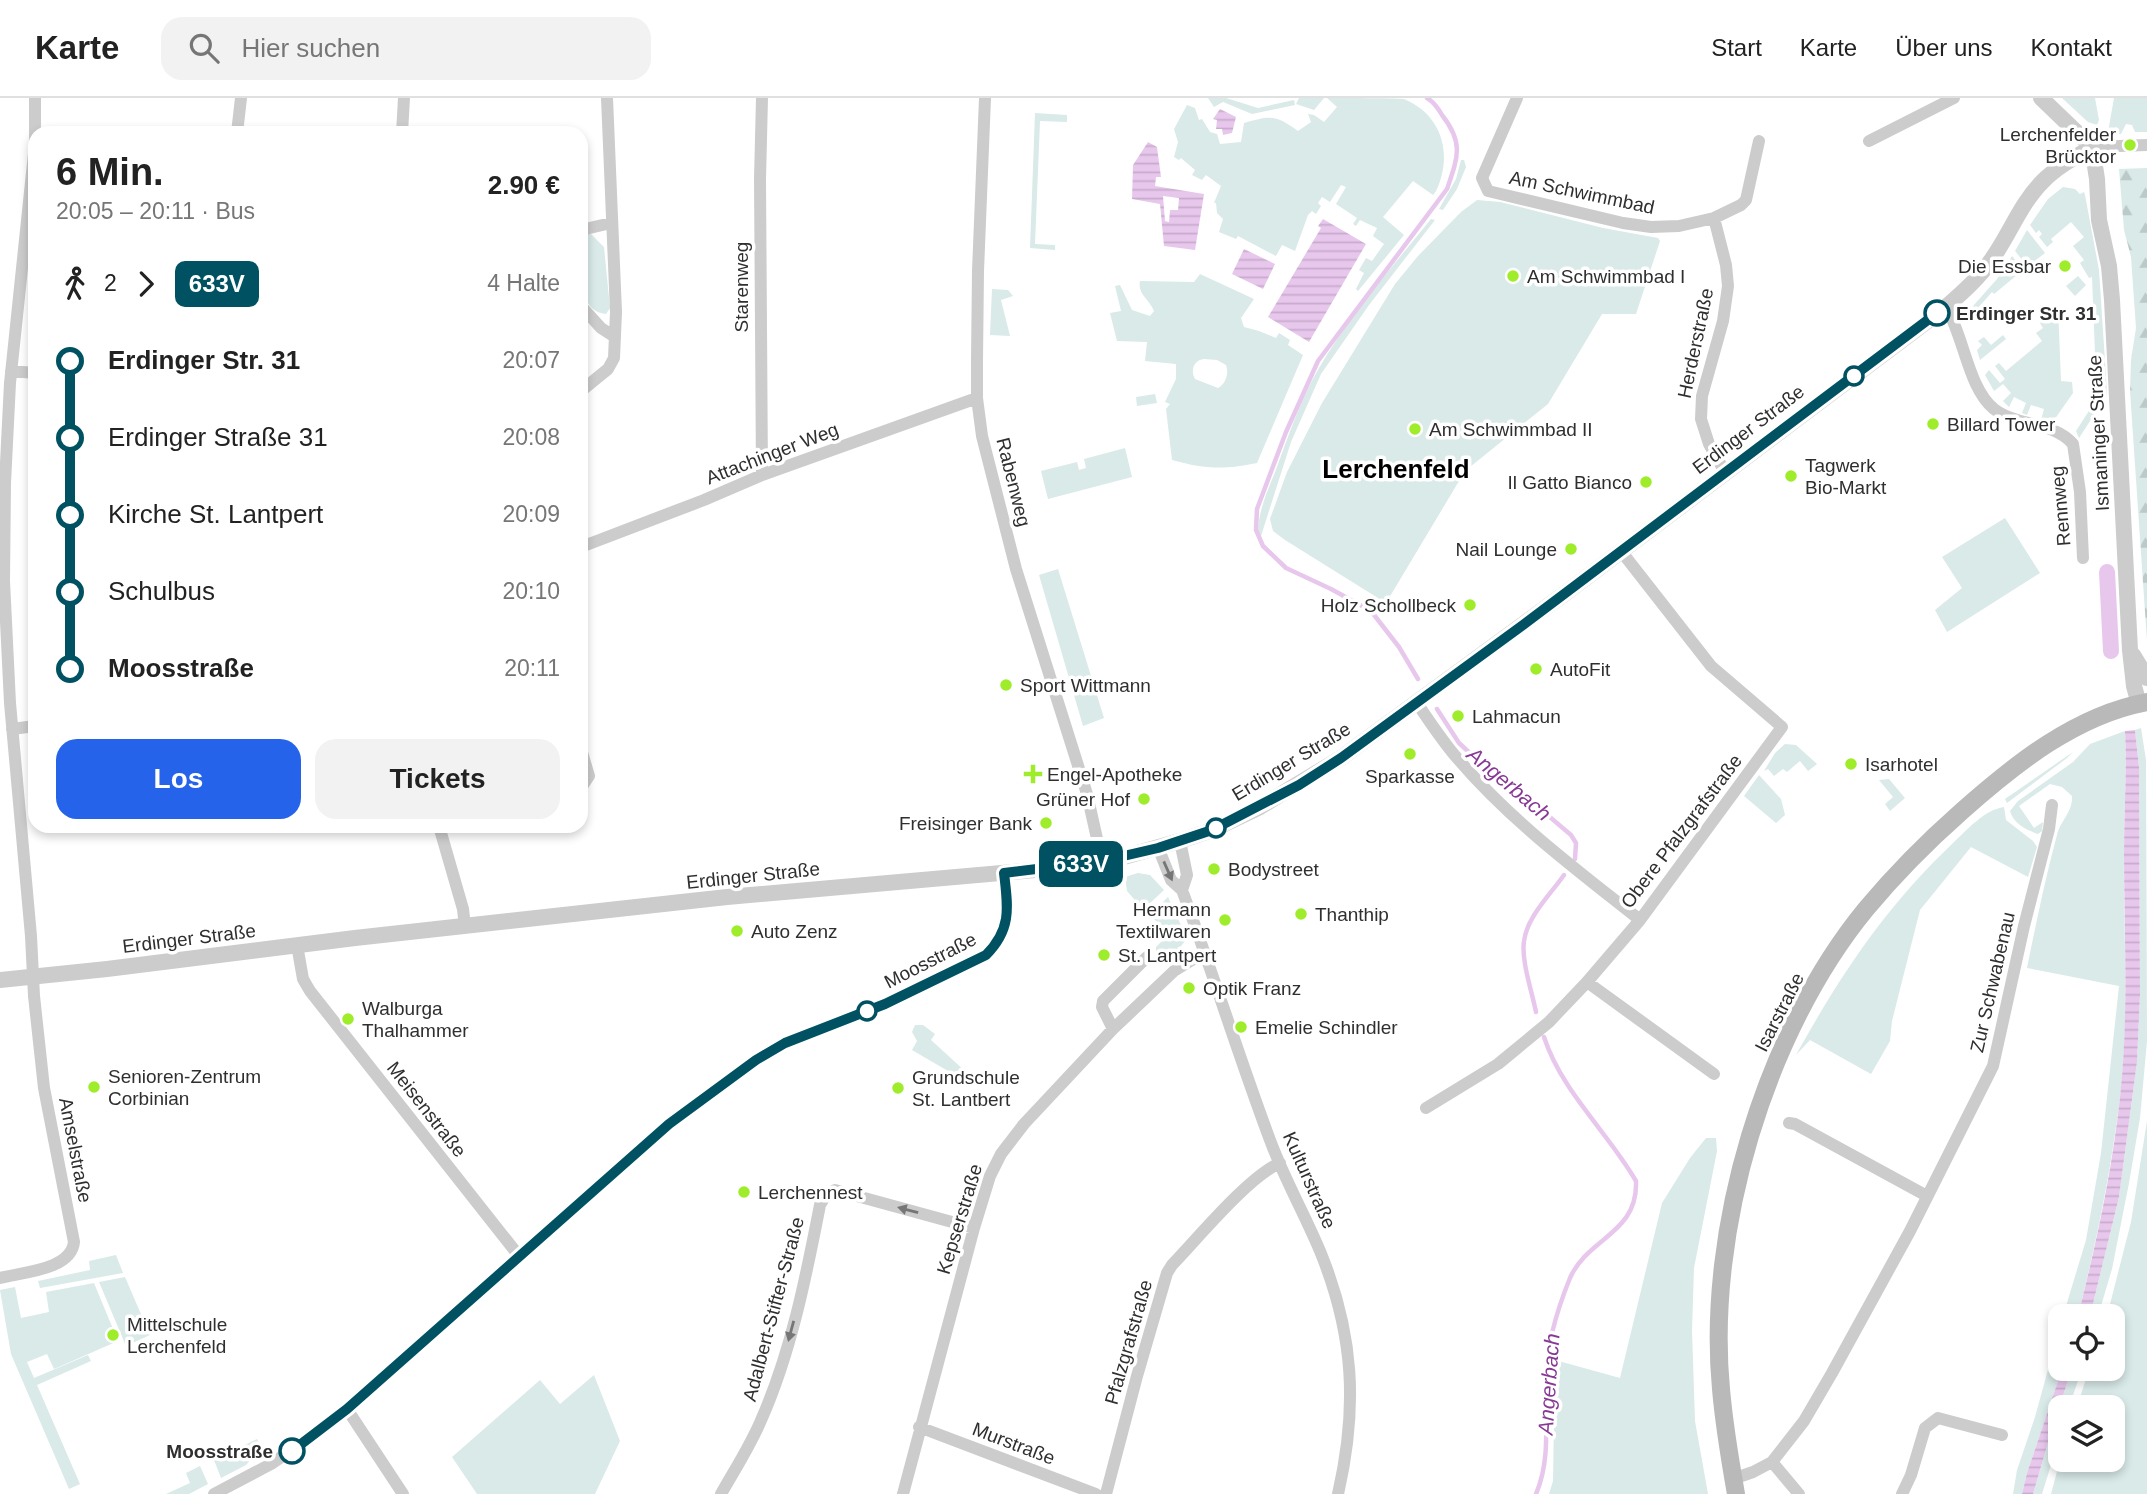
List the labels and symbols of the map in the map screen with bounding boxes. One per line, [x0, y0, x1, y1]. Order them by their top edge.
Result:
place label: Lerchenfelder Brücktor [2000, 124, 2117, 167]
marker: Lerchenfelder Brücktor [2122, 137, 2138, 153]
street label: Am Schwimmbad [1507, 167, 1656, 218]
street label: Starenweg [731, 242, 752, 332]
place label: Die Essbar [1958, 256, 2052, 277]
marker: Die Essbar [2057, 258, 2073, 274]
place label: Am Schwimmbad I [1527, 266, 1685, 287]
marker: Am Schwimmbad I [1505, 268, 1521, 284]
street label: Herderstraße [1674, 286, 1717, 400]
marker: Erdinger Str. 31 [1924, 300, 1950, 326]
place label: Erdinger Str. 31 [1956, 303, 2097, 324]
street label: Ismaninger Straße [2084, 354, 2113, 512]
unlabelled marker [1844, 366, 1864, 386]
street label: Erdinger Straße [1688, 381, 1808, 478]
place label: Billard Tower [1947, 414, 2056, 435]
marker: Billard Tower [1925, 416, 1941, 432]
street label: Attachinger Weg [703, 419, 841, 488]
place label: Am Schwimmbad II [1429, 419, 1593, 440]
marker: Am Schwimmbad II [1407, 421, 1423, 437]
street label: Rabenweg [992, 436, 1035, 529]
district label: Lerchenfeld [1322, 454, 1470, 484]
place label: Tagwerk Bio-Markt [1805, 455, 1887, 498]
street label: Rennweg [2047, 465, 2074, 547]
marker: Tagwerk Bio-Markt [1783, 468, 1799, 484]
place label: Il Gatto Bianco [1507, 472, 1632, 493]
marker: Il Gatto Bianco [1638, 474, 1654, 490]
place label: Nail Lounge [1456, 539, 1557, 560]
marker: Nail Lounge [1563, 541, 1579, 557]
place label: Holz Schollbeck [1321, 595, 1456, 616]
marker: Holz Schollbeck [1462, 597, 1478, 613]
place label: AutoFit [1550, 659, 1611, 680]
marker: AutoFit [1528, 661, 1544, 677]
place label: Sport Wittmann [1020, 675, 1151, 696]
marker: Sport Wittmann [998, 677, 1014, 693]
place label: Lahmacun [1472, 706, 1561, 727]
marker: Lahmacun [1450, 708, 1466, 724]
street label: Erdinger Straße [1228, 718, 1354, 805]
water label: Angerbach [1461, 741, 1556, 825]
marker: Sparkasse [1402, 746, 1418, 762]
street label: Obere Pfalzgrafstraße [1617, 750, 1746, 912]
place label: Isarhotel [1865, 754, 1938, 775]
marker: Isarhotel [1843, 756, 1859, 772]
place label: Engel-Apotheke [1047, 764, 1182, 785]
marker: Engel-Apotheke [1025, 766, 1041, 782]
place label: Sparkasse [1365, 766, 1455, 787]
place label: Grüner Hof [1036, 789, 1131, 810]
marker: Grüner Hof [1136, 791, 1152, 807]
place label: Freisinger Bank [899, 813, 1032, 834]
marker: Freisinger Bank [1038, 815, 1054, 831]
unlabelled marker [1206, 818, 1226, 838]
line badge: 633V [1032, 841, 1130, 887]
street label: Erdinger Straße [685, 858, 821, 893]
place label: Bodystreet [1228, 859, 1320, 880]
one-way arrow [1162, 861, 1174, 881]
marker: Bodystreet [1206, 861, 1222, 877]
place label: Hermann Textilwaren [1116, 899, 1211, 942]
place label: Thanthip [1315, 904, 1389, 925]
marker: Thanthip [1293, 906, 1309, 922]
street label: Zur Schwabenau [1966, 910, 2019, 1054]
marker: Hermann Textilwaren [1217, 912, 1233, 928]
street label: Erdinger Straße [121, 920, 257, 957]
place label: Auto Zenz [751, 921, 838, 942]
marker: Auto Zenz [729, 923, 745, 939]
street label: Moosstraße [881, 928, 980, 993]
place label: St. Lantpert [1118, 945, 1217, 966]
marker: St. Lantpert [1096, 947, 1112, 963]
street label: Isarstraße [1751, 969, 1808, 1055]
place label: Optik Franz [1203, 978, 1301, 999]
marker: Optik Franz [1181, 980, 1197, 996]
place label: Walburga Thalhammer [362, 998, 469, 1041]
unlabelled marker [857, 1001, 877, 1021]
marker: Walburga Thalhammer [340, 1011, 356, 1027]
place label: Emelie Schindler [1255, 1017, 1398, 1038]
marker: Emelie Schindler [1233, 1019, 1249, 1035]
street label: Meisenstraße [383, 1057, 470, 1161]
place label: Senioren-Zentrum Corbinian [108, 1066, 261, 1109]
place label: Grundschule St. Lantbert [912, 1067, 1020, 1110]
marker: Senioren-Zentrum Corbinian [86, 1079, 102, 1095]
marker: Grundschule St. Lantbert [890, 1080, 906, 1096]
street label: Amselstraße [55, 1096, 96, 1204]
street label: Kulturstraße [1279, 1129, 1340, 1232]
street label: Kepserstraße [933, 1162, 986, 1277]
place label: Lerchennest [758, 1182, 863, 1203]
marker: Lerchennest [736, 1184, 752, 1200]
one-way arrow [897, 1205, 918, 1215]
street label: Adalbert-Stifter-Straße [739, 1215, 808, 1404]
street label: Pfalzgrafstraße [1101, 1277, 1156, 1407]
place label: Mittelschule Lerchenfeld [127, 1314, 227, 1357]
one-way arrow [785, 1321, 795, 1342]
marker: Mittelschule Lerchenfeld [105, 1327, 121, 1343]
water label: Angerbach [1533, 1332, 1564, 1437]
street label: Murstraße [970, 1418, 1058, 1469]
marker: Moosstraße [279, 1438, 305, 1464]
place label: Moosstraße [166, 1441, 273, 1462]

